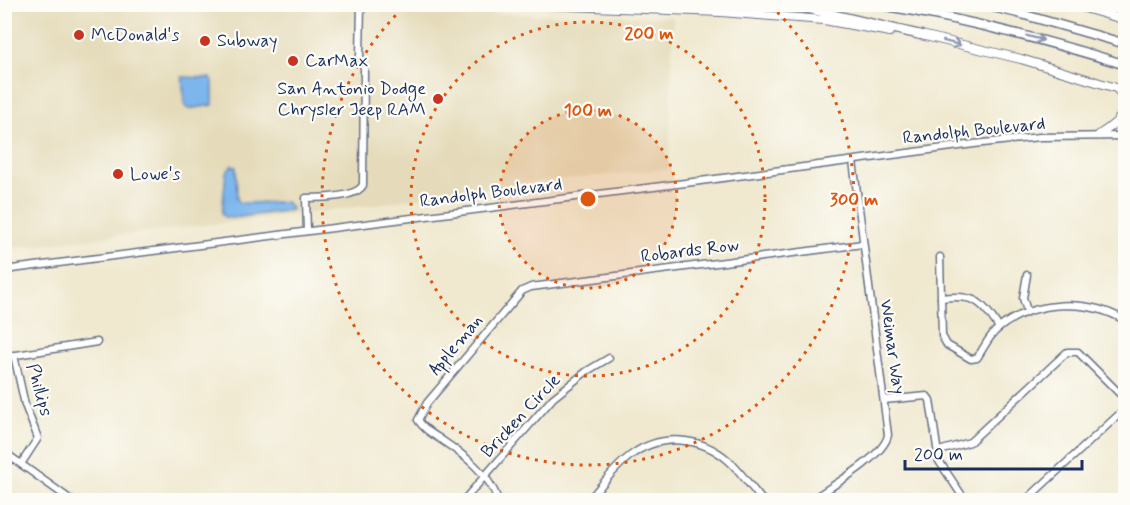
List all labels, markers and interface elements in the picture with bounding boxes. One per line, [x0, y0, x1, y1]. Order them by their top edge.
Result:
text: 200 m [624, 22, 674, 46]
place label: McDonald's [91, 23, 179, 47]
marker: McDonald's [72, 28, 86, 42]
place label: Subway [217, 29, 278, 53]
one-way arrow [1025, 32, 1044, 44]
marker: Subway [198, 34, 212, 48]
one-way arrow [942, 37, 961, 49]
place label: CarMax [305, 49, 368, 73]
marker: CarMax [286, 54, 300, 68]
place label: San Antonio Dodge Chrysler Jeep RAM [277, 77, 426, 122]
marker: San Antonio Dodge Chrysler Jeep RAM [431, 92, 445, 106]
text: 100 m [564, 99, 612, 123]
street label: Randolph Boulevard [901, 112, 1047, 150]
place label: Lowe's [130, 162, 181, 186]
marker: Lowe's [111, 167, 125, 181]
street label: Randolph Boulevard [418, 172, 564, 214]
text: 300 m [830, 188, 878, 212]
centre of rings [578, 189, 598, 209]
street label: Robards Row [639, 233, 741, 269]
street label: Weimar Way [873, 298, 911, 396]
street label: Appleman [423, 309, 489, 381]
street label: Phillips [20, 361, 58, 419]
street label: Bricken Circle [476, 369, 566, 463]
scale bar [905, 433, 1082, 471]
text: 200 m [914, 443, 963, 467]

